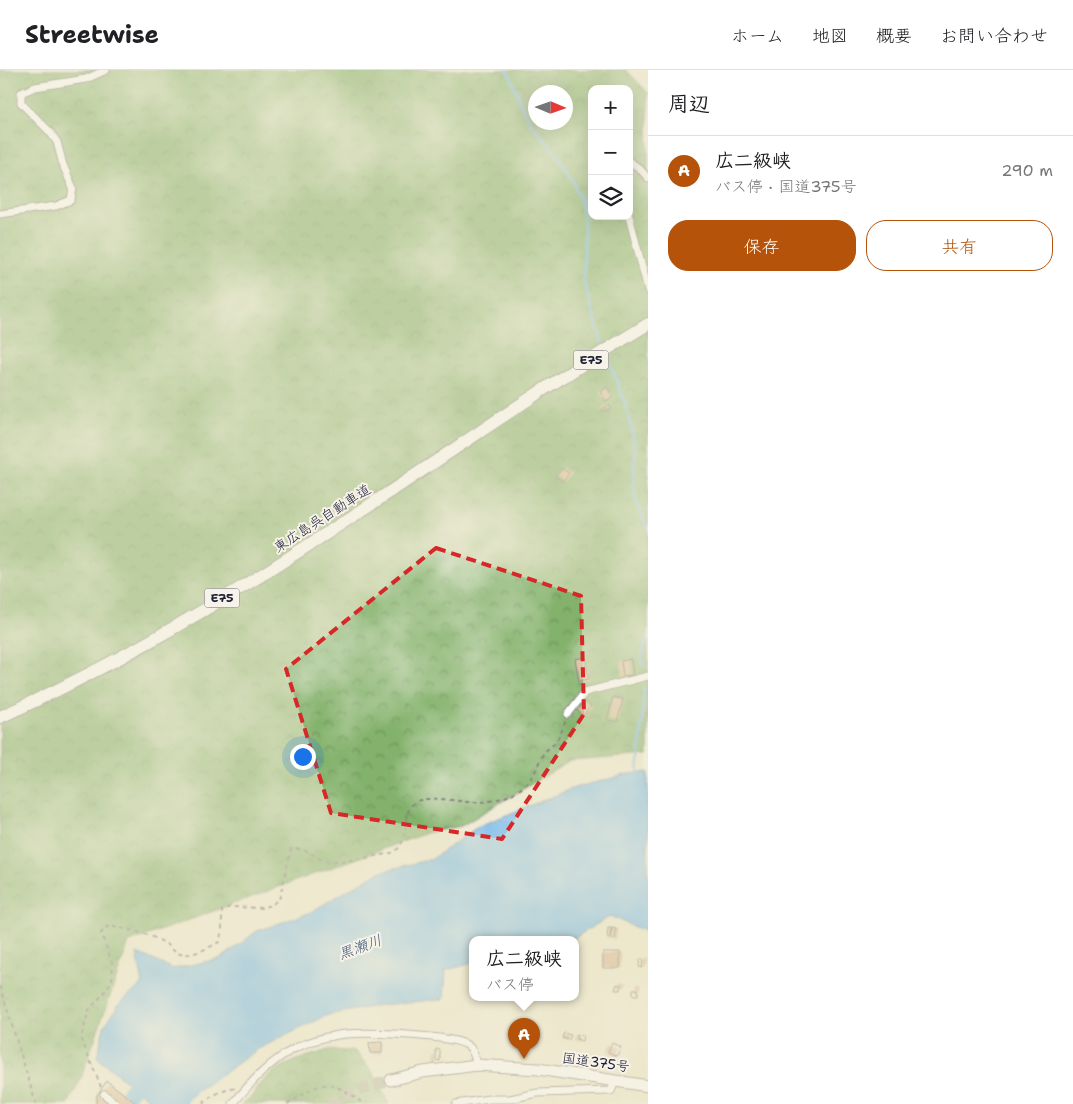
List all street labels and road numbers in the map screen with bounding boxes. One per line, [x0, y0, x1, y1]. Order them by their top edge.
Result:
road number: E75 [574, 350, 608, 370]
street label: 東広島呉自動車道 [270, 480, 374, 556]
road number: E75 [204, 588, 240, 608]
street label: 国道375号 [561, 1048, 631, 1076]

